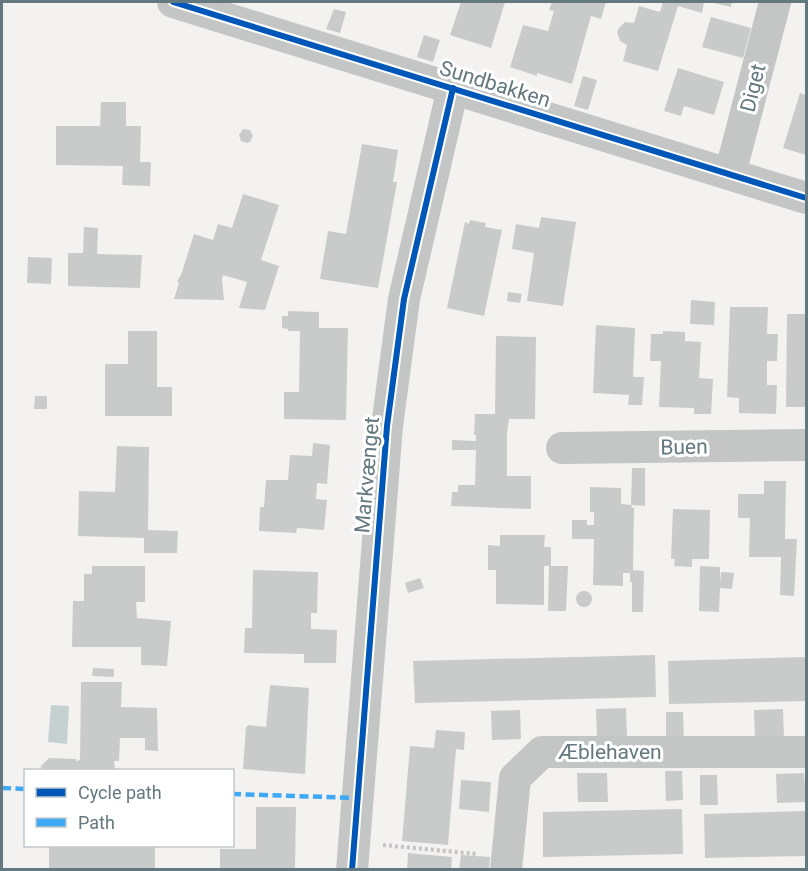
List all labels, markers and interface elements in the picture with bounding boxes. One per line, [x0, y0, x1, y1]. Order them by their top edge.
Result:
street label: Sundbakken [437, 56, 553, 112]
street label: Diget [735, 61, 771, 115]
street label: Markvænget [350, 416, 384, 534]
street label: Buen [660, 435, 708, 459]
street label: Æblehaven [557, 740, 662, 764]
legend [24, 769, 234, 847]
text: Cycle path [78, 782, 162, 803]
text: Path [78, 812, 115, 833]

